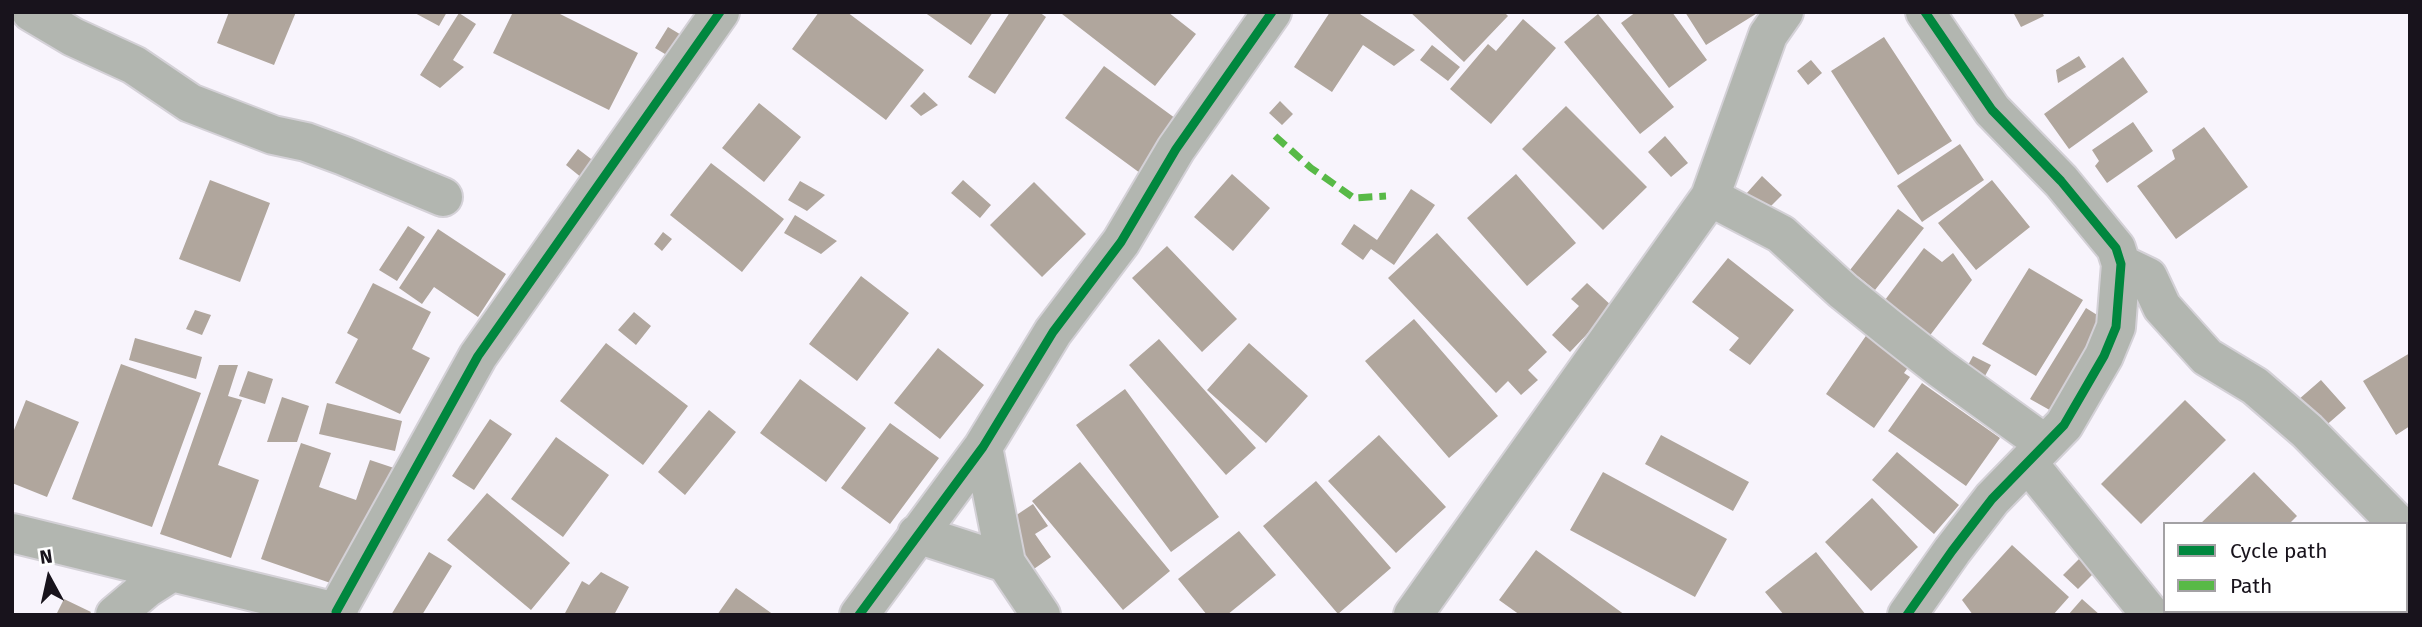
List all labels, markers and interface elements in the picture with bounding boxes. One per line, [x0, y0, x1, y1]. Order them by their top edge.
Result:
legend [2163, 522, 2408, 613]
text: Cycle path [2230, 538, 2328, 564]
north arrow [14, 543, 84, 613]
text: N [38, 544, 54, 569]
text: Path [2230, 573, 2272, 599]

